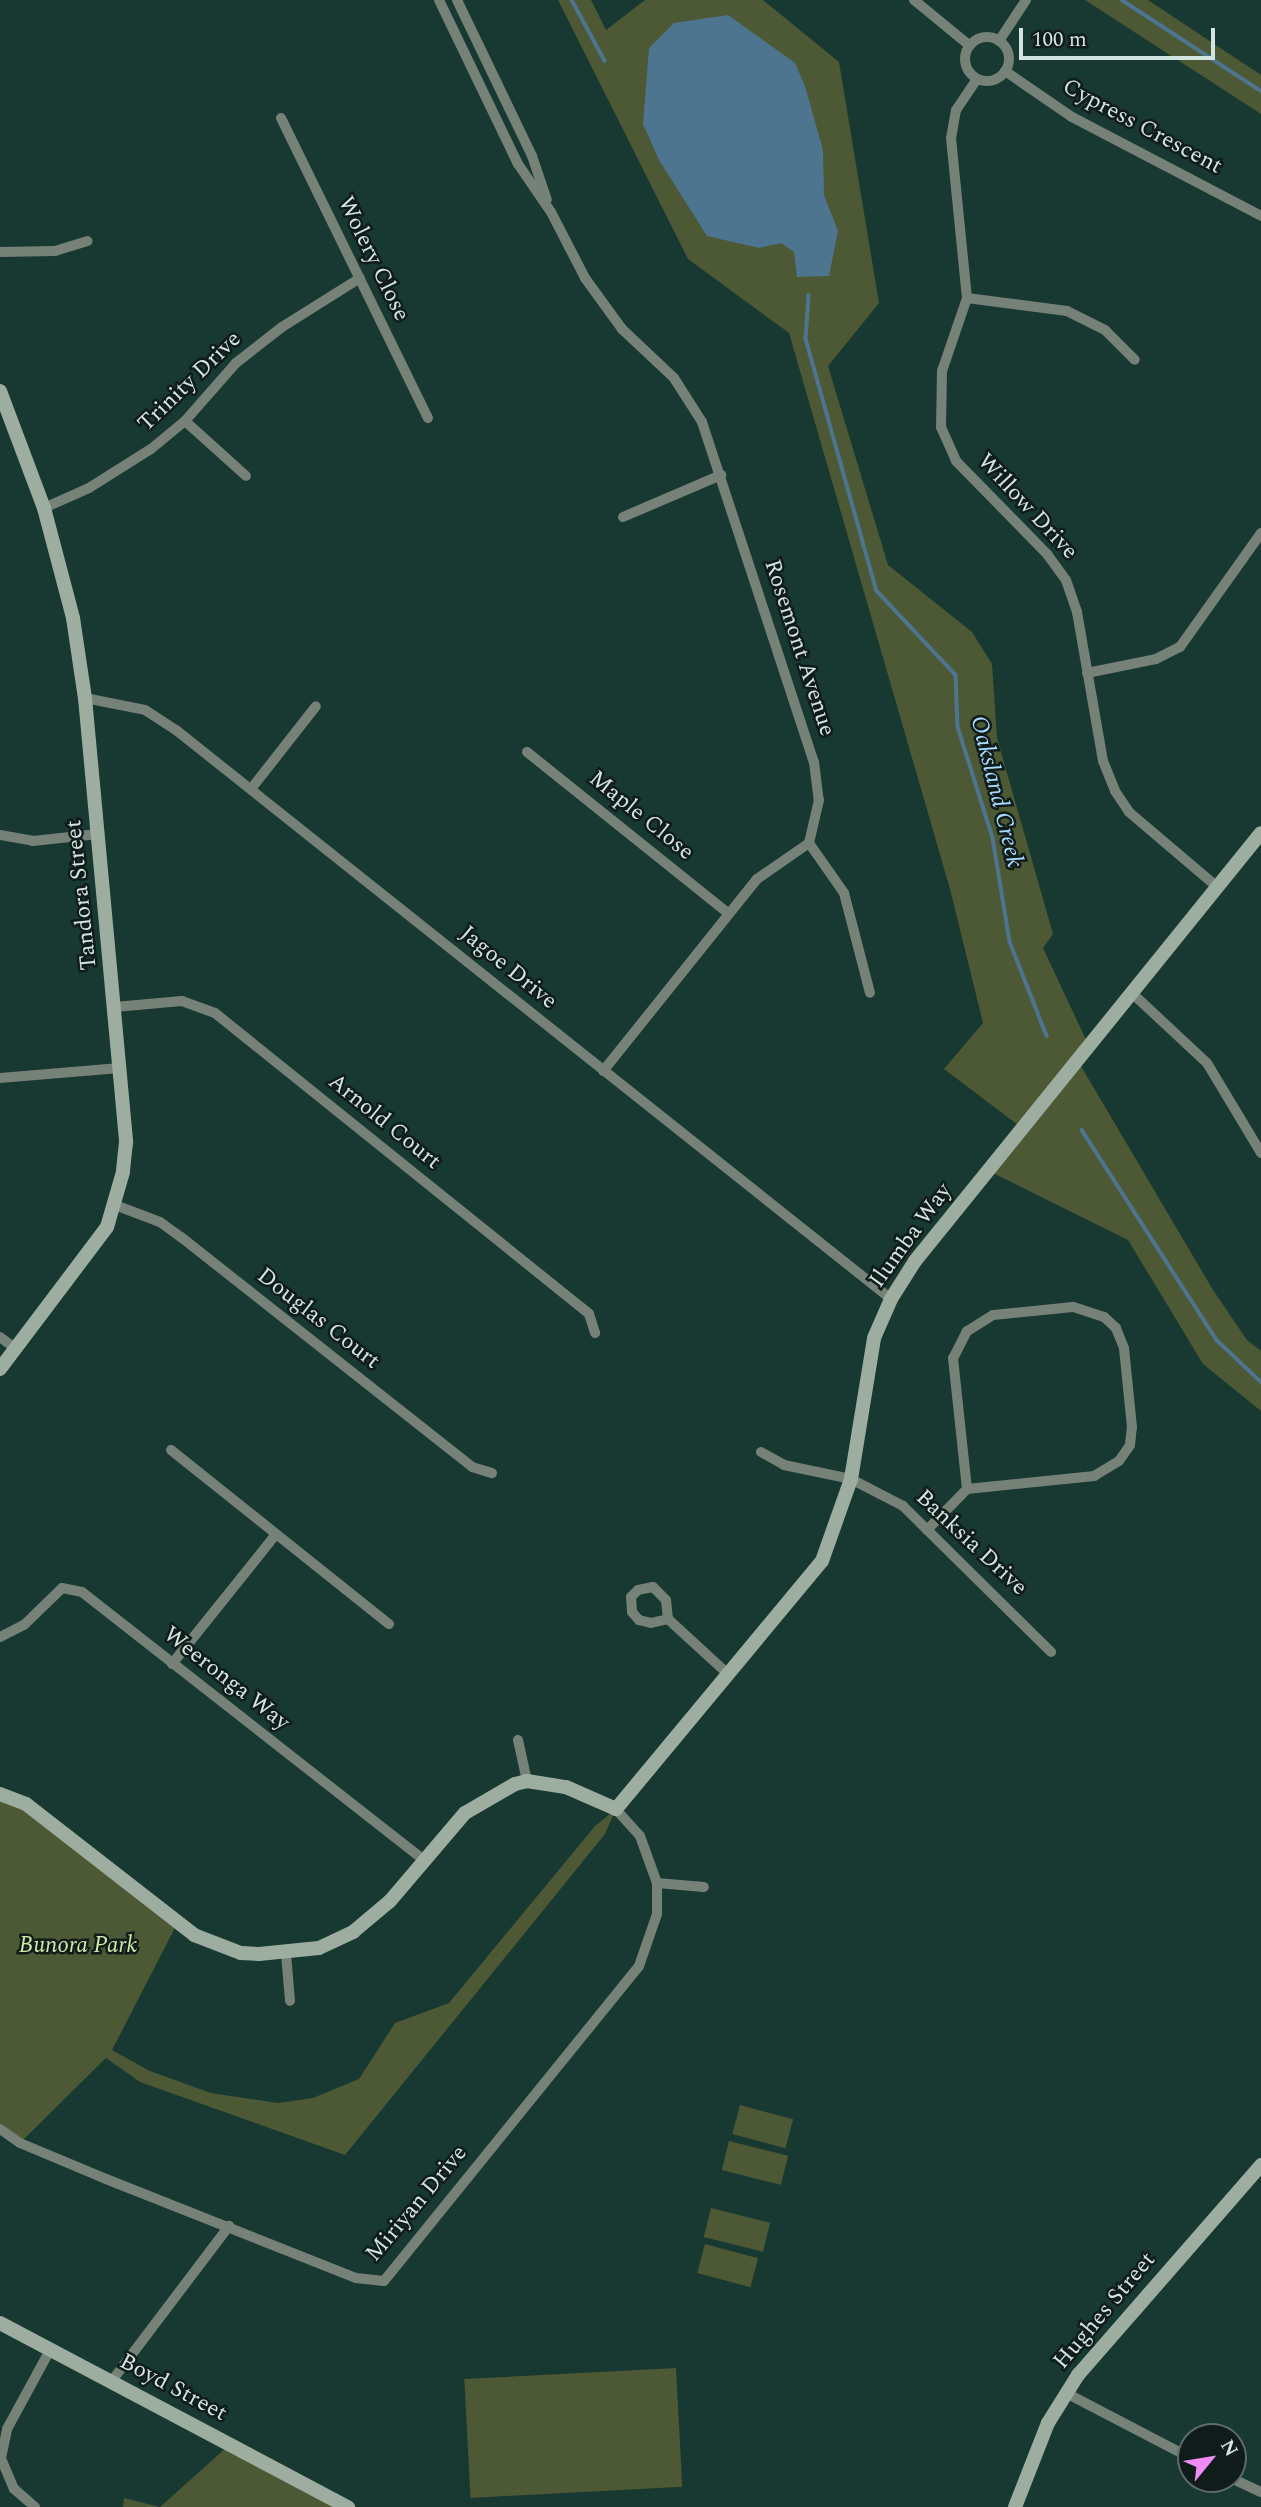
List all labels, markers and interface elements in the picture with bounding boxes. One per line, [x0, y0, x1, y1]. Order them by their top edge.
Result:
scale bar [1023, 14, 1219, 58]
text: 100 m [1032, 24, 1087, 56]
street label: Cypress Crescent [1057, 73, 1227, 181]
street label: Wolery Close [331, 192, 415, 326]
street label: Trinity Drive [133, 326, 247, 438]
street label: Willow Drive [971, 448, 1083, 566]
street label: Rosemont Avenue [757, 556, 841, 740]
water label: Oaksland Creek [963, 713, 1029, 871]
street label: Maple Close [583, 765, 699, 867]
street label: Tandora Street [60, 818, 104, 972]
street label: Jagoe Drive [454, 920, 562, 1016]
street label: Arnold Court [322, 1068, 446, 1176]
street label: Ilumba Way [864, 1178, 958, 1294]
street label: Douglas Court [251, 1262, 385, 1376]
street label: Banksia Drive [909, 1484, 1033, 1602]
street label: Weeronga Way [157, 1621, 295, 1737]
park label: Bunora Park [19, 1932, 137, 1960]
street label: Miriyan Drive [360, 2140, 474, 2268]
street label: Hughes Street [1048, 2247, 1162, 2375]
street label: Boyd Street [115, 2348, 231, 2428]
north arrow [1177, 2423, 1247, 2493]
text: N [1212, 2434, 1245, 2462]

